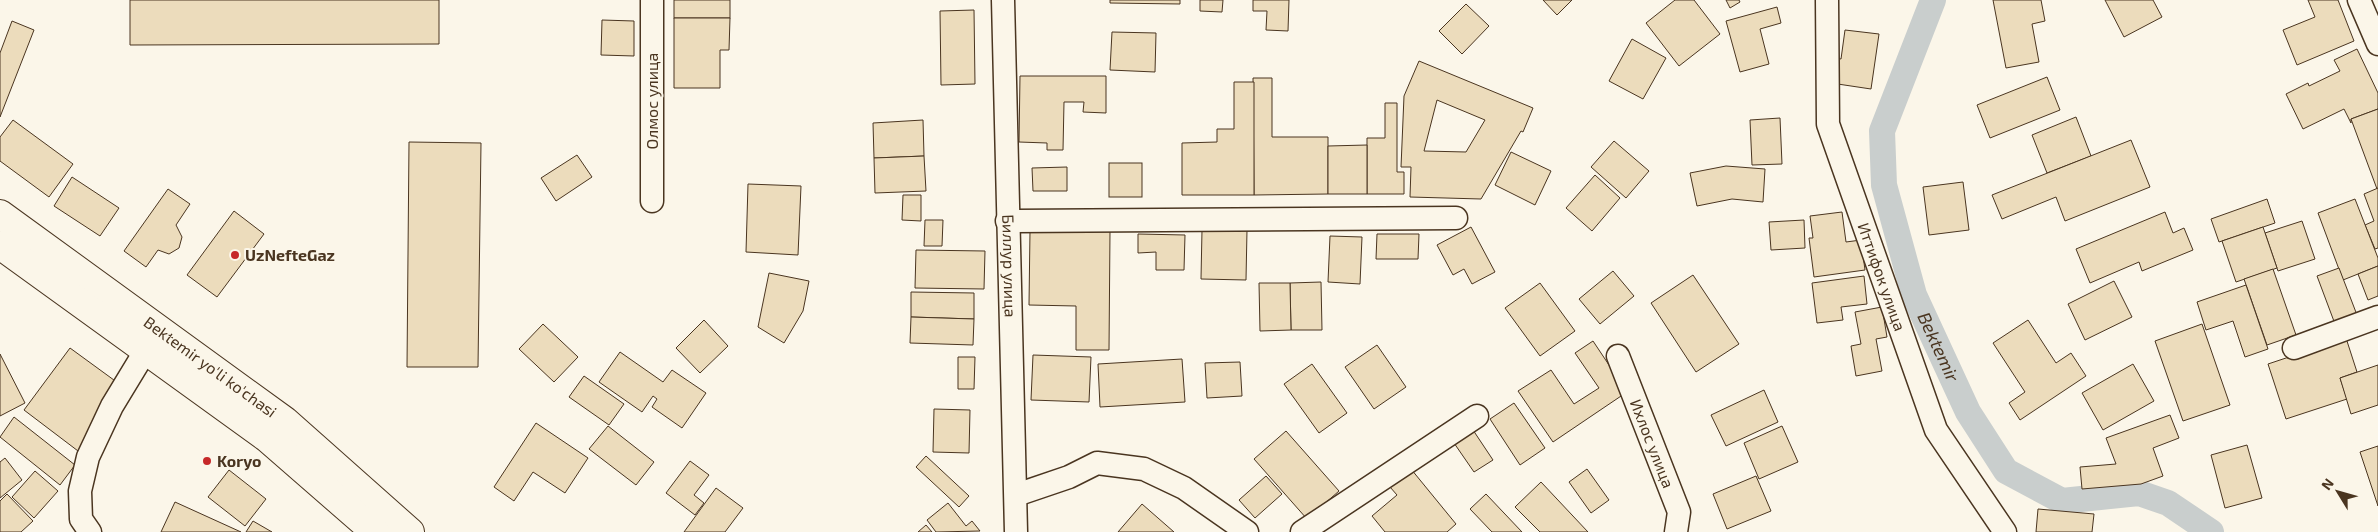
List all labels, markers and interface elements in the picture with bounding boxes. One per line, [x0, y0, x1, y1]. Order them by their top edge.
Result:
street label: Олмос улица [642, 53, 662, 149]
street label: Биллур улица [999, 214, 1021, 318]
street label: Иттифок улица [1855, 220, 1910, 333]
place label: UzNefteGaz [245, 245, 335, 264]
marker: UzNefteGaz [229, 249, 241, 261]
water label: Bektemir [1913, 308, 1965, 386]
street label: Bektemir yo'li ko'chasi [141, 312, 281, 421]
street label: Ихлос улица [1627, 396, 1679, 491]
place label: Koryo [217, 451, 262, 471]
marker: Koryo [201, 455, 213, 467]
north arrow [2313, 467, 2363, 517]
text: N [2317, 475, 2337, 493]

